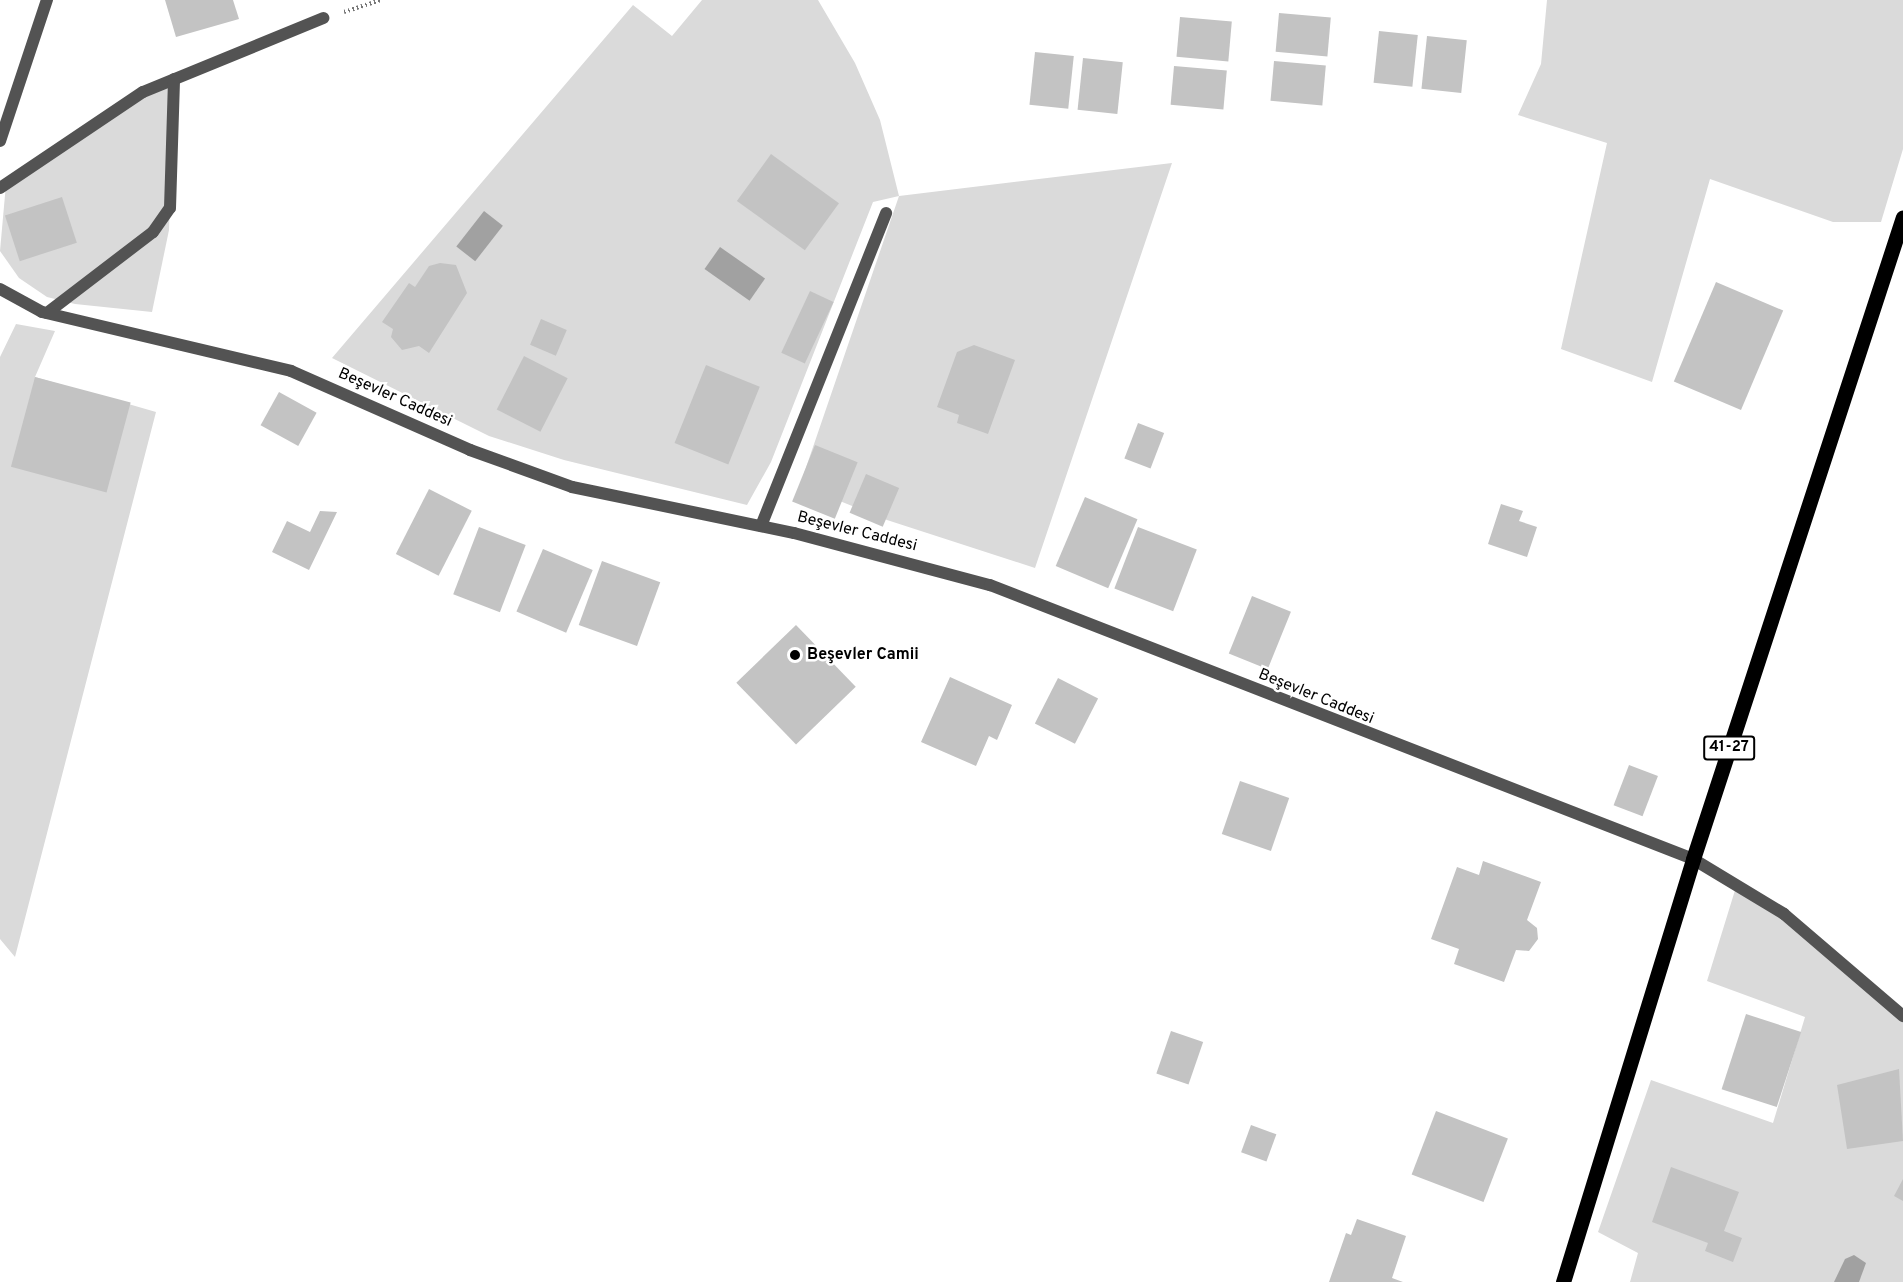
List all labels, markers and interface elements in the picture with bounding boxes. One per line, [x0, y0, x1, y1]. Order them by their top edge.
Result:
street label: Beşevler Caddesi [335, 364, 455, 432]
street label: Beşevler Caddesi [795, 508, 919, 556]
place label: Beşevler Camii [807, 645, 919, 665]
marker: Beşevler Camii [788, 648, 802, 662]
street label: Beşevler Caddesi [1255, 665, 1377, 729]
road number: 41-27 [1702, 736, 1756, 760]

